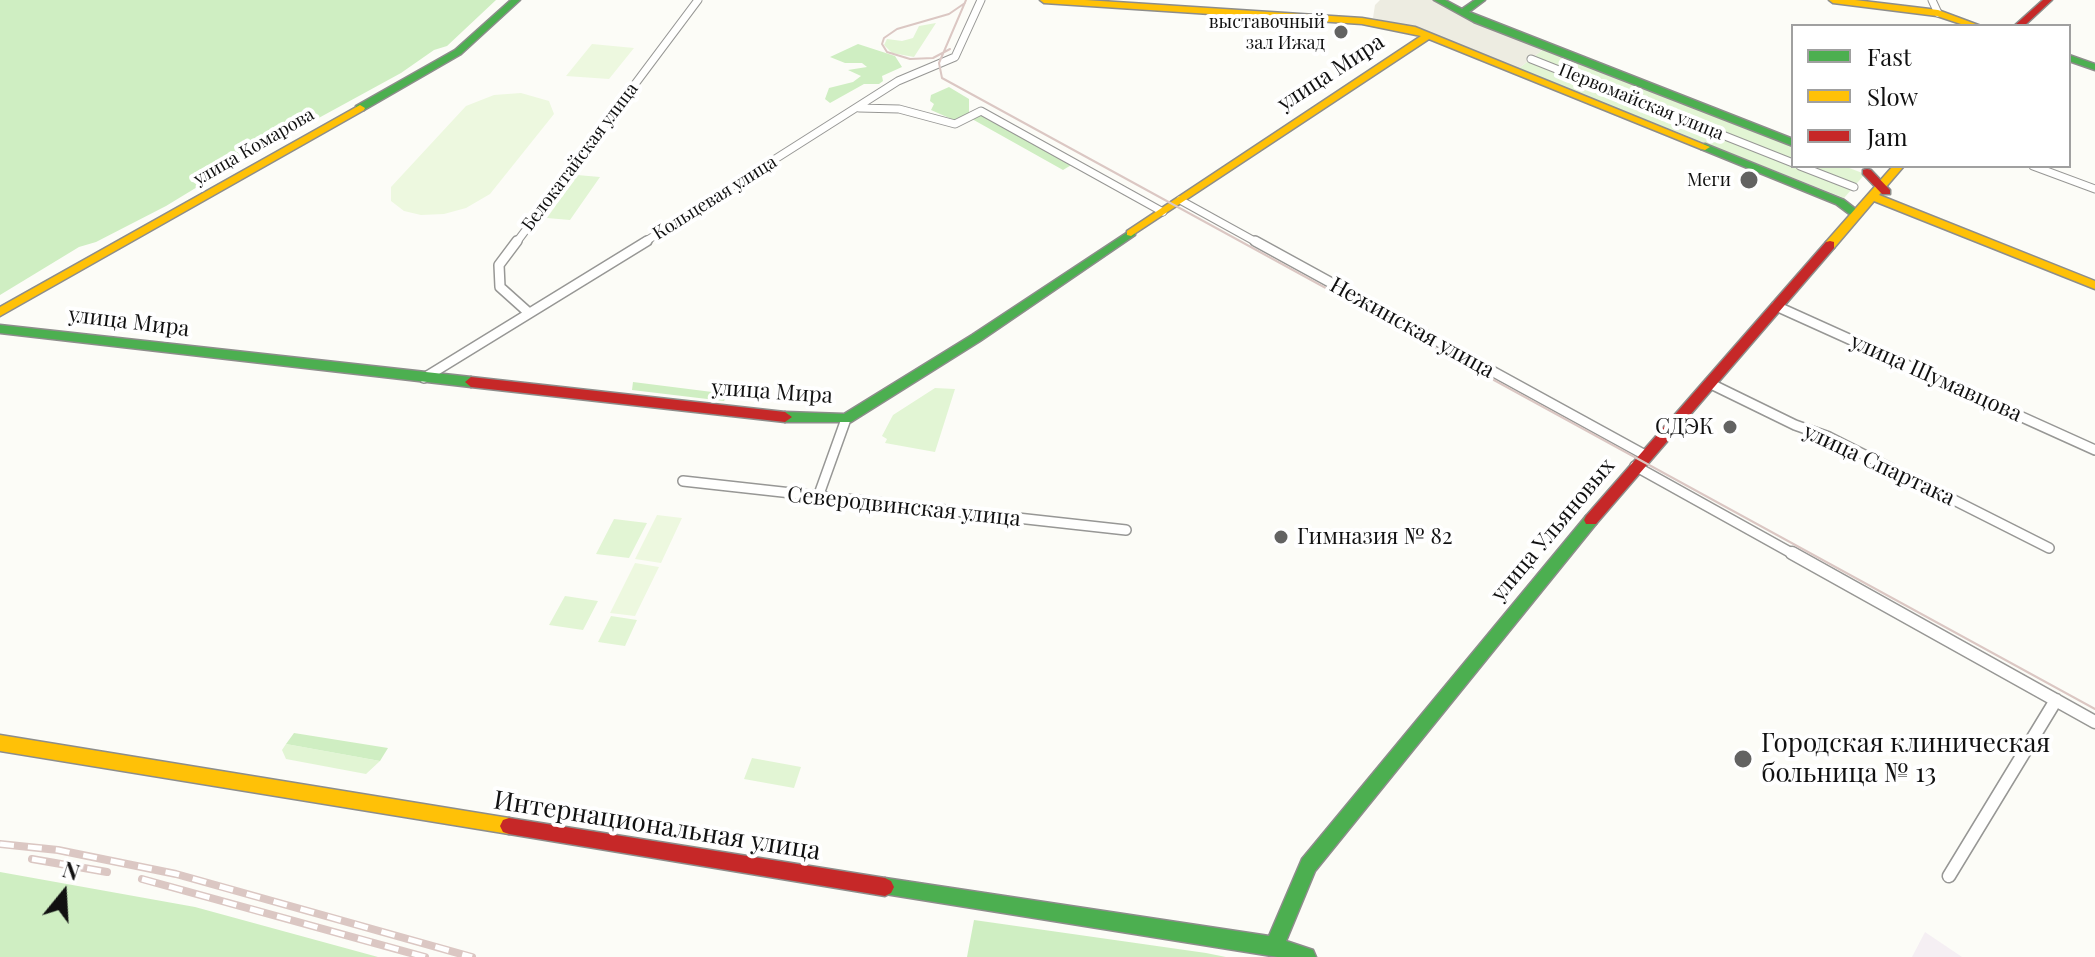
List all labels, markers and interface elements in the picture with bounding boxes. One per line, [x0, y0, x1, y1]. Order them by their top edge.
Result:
place label: выставочный зал Ижад [1209, 11, 1325, 54]
marker: выставочный зал Ижад [1332, 23, 1350, 41]
legend [1791, 24, 2071, 168]
street label: улица Мира [1273, 29, 1389, 117]
text: Fast [1867, 40, 1912, 72]
street label: Первомайская улица [1555, 59, 1727, 145]
street label: Белокатайская улица [517, 79, 643, 235]
text: Slow [1867, 80, 1918, 112]
street label: улица Комарова [190, 104, 318, 190]
text: Jam [1867, 120, 1908, 152]
street label: Кольцевая улица [649, 151, 781, 245]
place label: Меги [1687, 169, 1731, 191]
marker: Меги [1738, 169, 1760, 191]
street label: Нежинская улица [1325, 272, 1499, 384]
street label: улица Мира [67, 301, 191, 343]
street label: улица Шумавцова [1846, 328, 2026, 428]
street label: улица Мира [710, 375, 834, 409]
place label: СДЭК [1655, 414, 1714, 440]
marker: СДЭК [1721, 418, 1739, 436]
street label: улица Спартака [1799, 418, 1959, 512]
street label: улица Ульяновых [1486, 453, 1620, 607]
street label: Северодвинская улица [786, 482, 1022, 532]
place label: Гимназия № 82 [1297, 524, 1452, 550]
marker: Гимназия № 82 [1272, 528, 1290, 546]
place label: Городская клиническая больница № 13 [1761, 728, 2050, 790]
marker: Городская клиническая больница № 13 [1732, 748, 1754, 770]
street label: Интернациональная улица [491, 785, 823, 867]
north arrow [24, 853, 104, 933]
text: N [59, 853, 84, 887]

